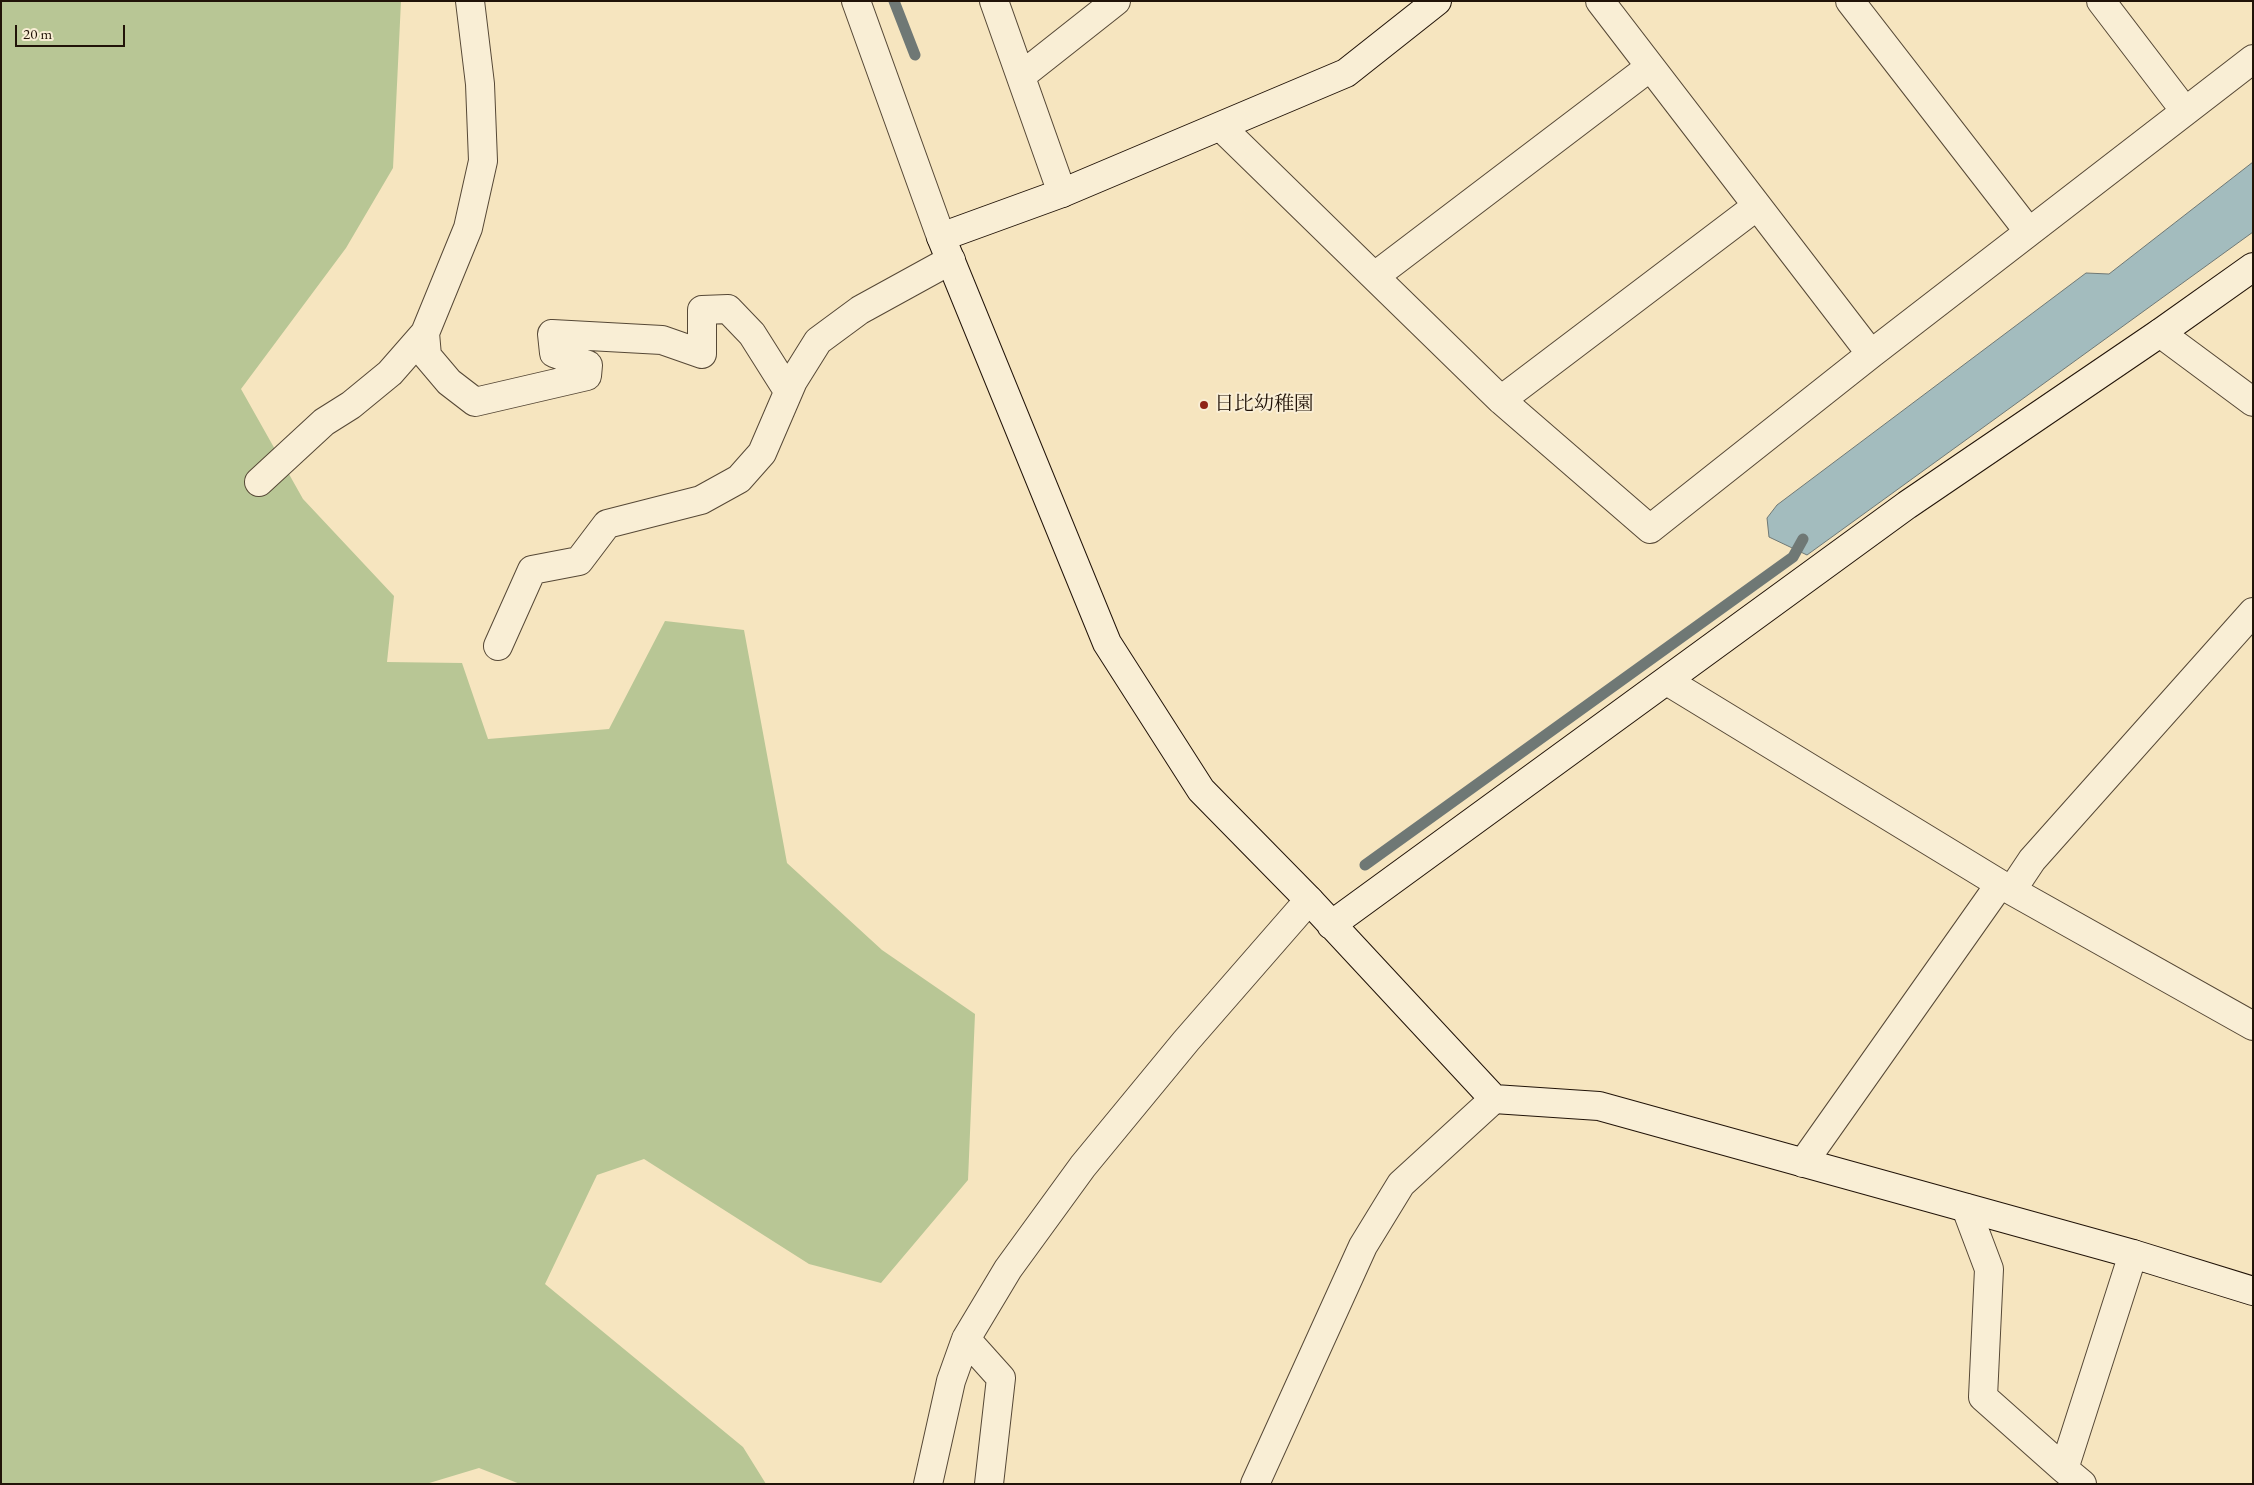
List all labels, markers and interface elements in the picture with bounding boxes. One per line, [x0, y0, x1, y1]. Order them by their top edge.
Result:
scale bar [18, 15, 128, 47]
text: 20 m [23, 24, 52, 43]
place label: 日比幼稚園 [1214, 393, 1314, 417]
marker: 日比幼稚園 [1198, 399, 1210, 411]

